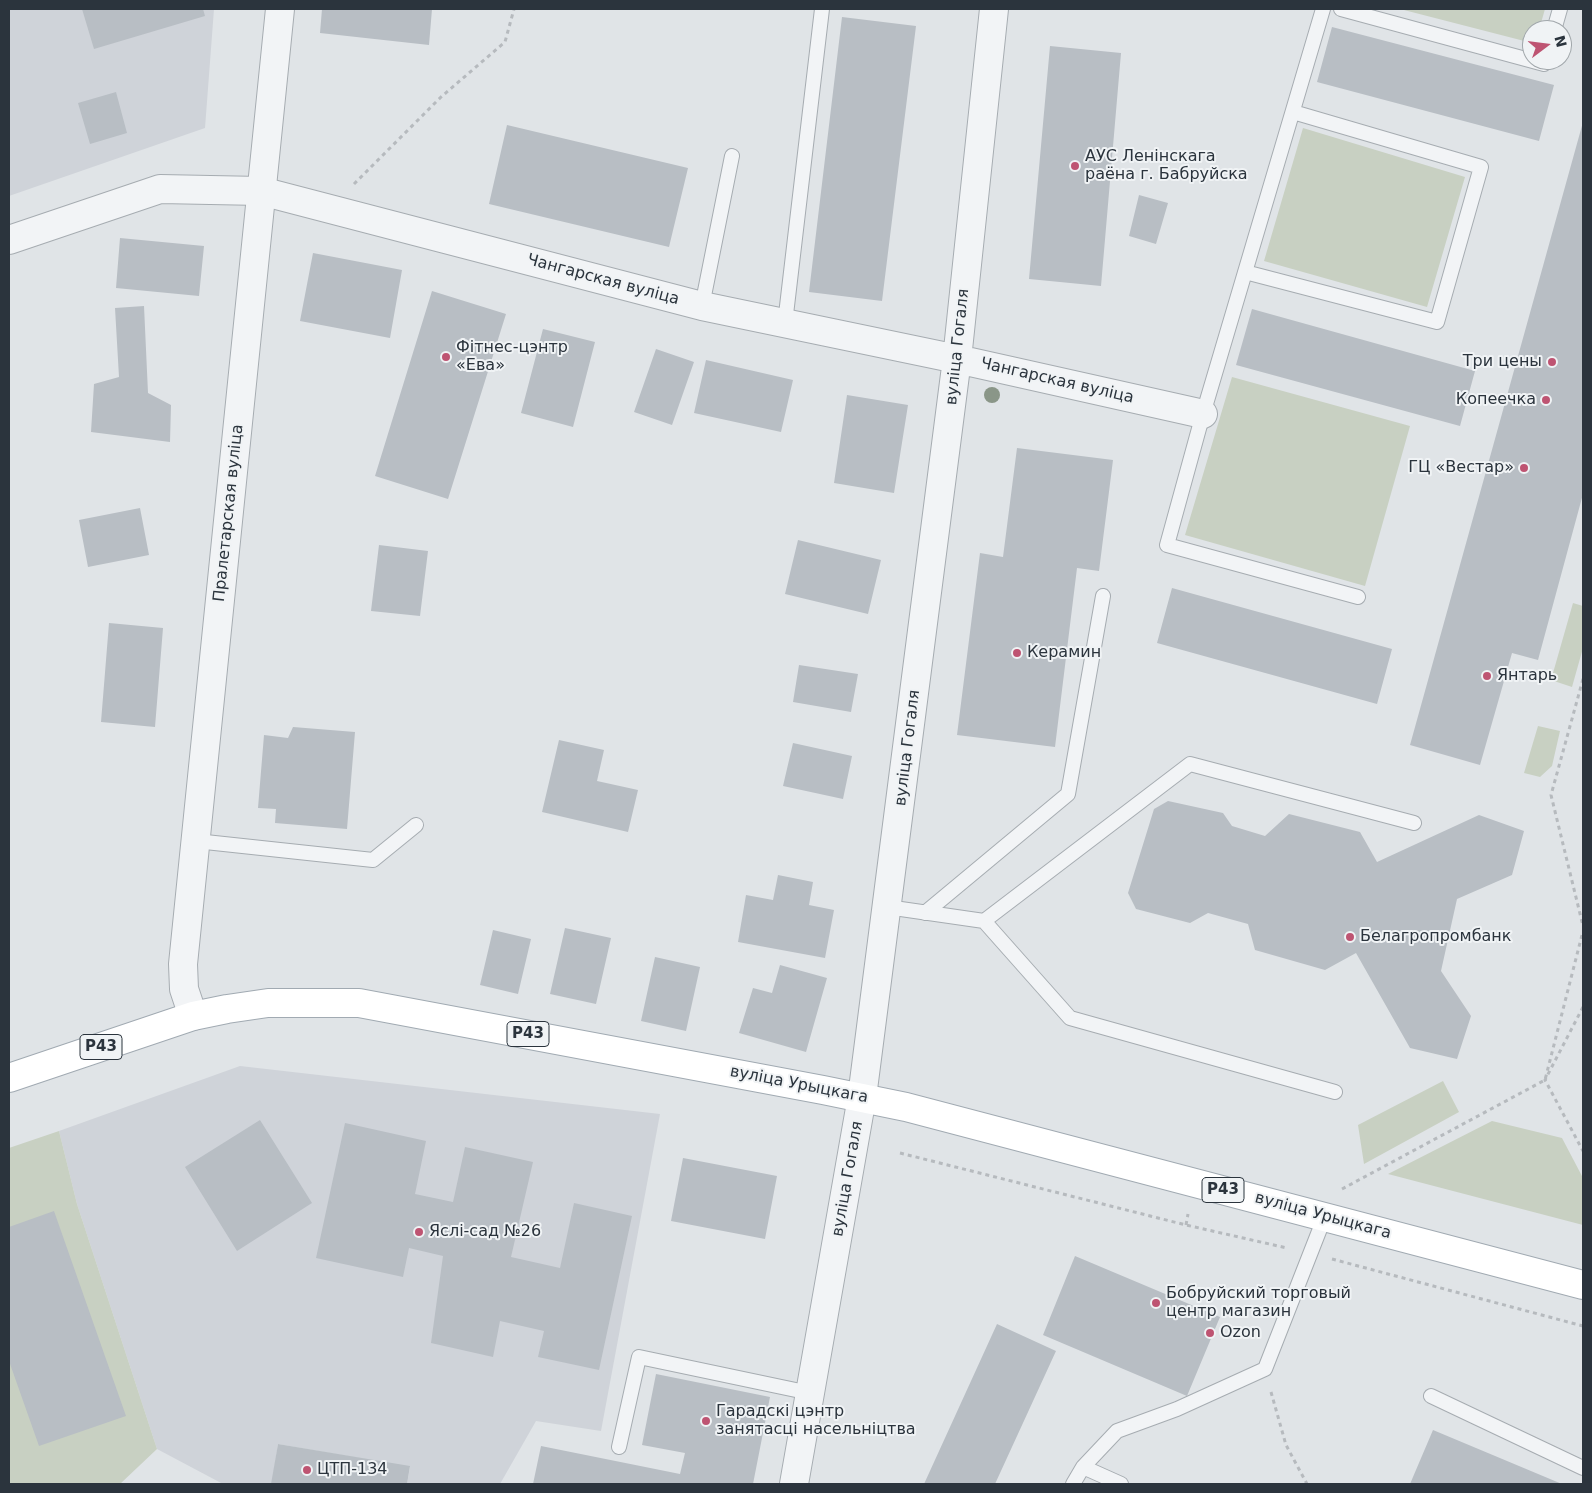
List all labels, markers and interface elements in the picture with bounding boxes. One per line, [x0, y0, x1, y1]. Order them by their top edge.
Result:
north arrow [1522, 20, 1572, 70]
text: N [1551, 34, 1570, 49]
place label: АУС Ленінскага раёна г. Бабруйска [1085, 147, 1248, 185]
marker: АУС Ленінскага раёна г. Бабруйска [1069, 160, 1081, 172]
street label: Чангарская вуліца [525, 250, 681, 310]
street label: вуліца Гогаля [942, 288, 974, 406]
place label: Фітнес-цэнтр «Ева» [456, 338, 568, 376]
marker: Фітнес-цэнтр «Ева» [440, 351, 452, 363]
place label: Три цены [1463, 352, 1542, 372]
street label: Чангарская вуліца [978, 354, 1136, 408]
marker: Три цены [1546, 356, 1558, 368]
place label: Копеечка [1456, 390, 1536, 410]
marker: Копеечка [1540, 394, 1552, 406]
street label: Пралетарская вуліца [210, 423, 248, 603]
place label: ГЦ «Вестар» [1408, 458, 1514, 478]
marker: ГЦ «Вестар» [1518, 462, 1530, 474]
place label: Керамин [1027, 643, 1101, 663]
marker: Керамин [1011, 647, 1023, 659]
place label: Янтарь [1497, 666, 1557, 686]
marker: Янтарь [1481, 670, 1493, 682]
street label: вуліца Гогаля [891, 689, 925, 807]
place label: Белагропромбанк [1360, 927, 1511, 947]
marker: Белагропромбанк [1344, 931, 1356, 943]
road number: Р43 [507, 1022, 549, 1046]
road number: Р43 [80, 1034, 122, 1060]
street label: вуліца Урыцкага [728, 1062, 870, 1108]
street label: вуліца Гогаля [828, 1120, 868, 1238]
road number: Р43 [1202, 1178, 1244, 1202]
street label: вуліца Урыцкага [1253, 1189, 1393, 1243]
place label: Яслі-сад №26 [429, 1222, 541, 1242]
marker: Яслі-сад №26 [413, 1226, 425, 1238]
place label: Бобруйский торговый центр магазин [1166, 1284, 1351, 1322]
marker: Бобруйский торговый центр магазин [1150, 1297, 1162, 1309]
place label: Ozon [1220, 1323, 1261, 1343]
marker: Ozon [1204, 1327, 1216, 1339]
place label: Гарадскі цэнтр занятасці насельніцтва [716, 1402, 916, 1440]
marker: Гарадскі цэнтр занятасці насельніцтва [700, 1415, 712, 1427]
place label: ЦТП-134 [317, 1460, 388, 1480]
marker: ЦТП-134 [301, 1464, 313, 1476]

